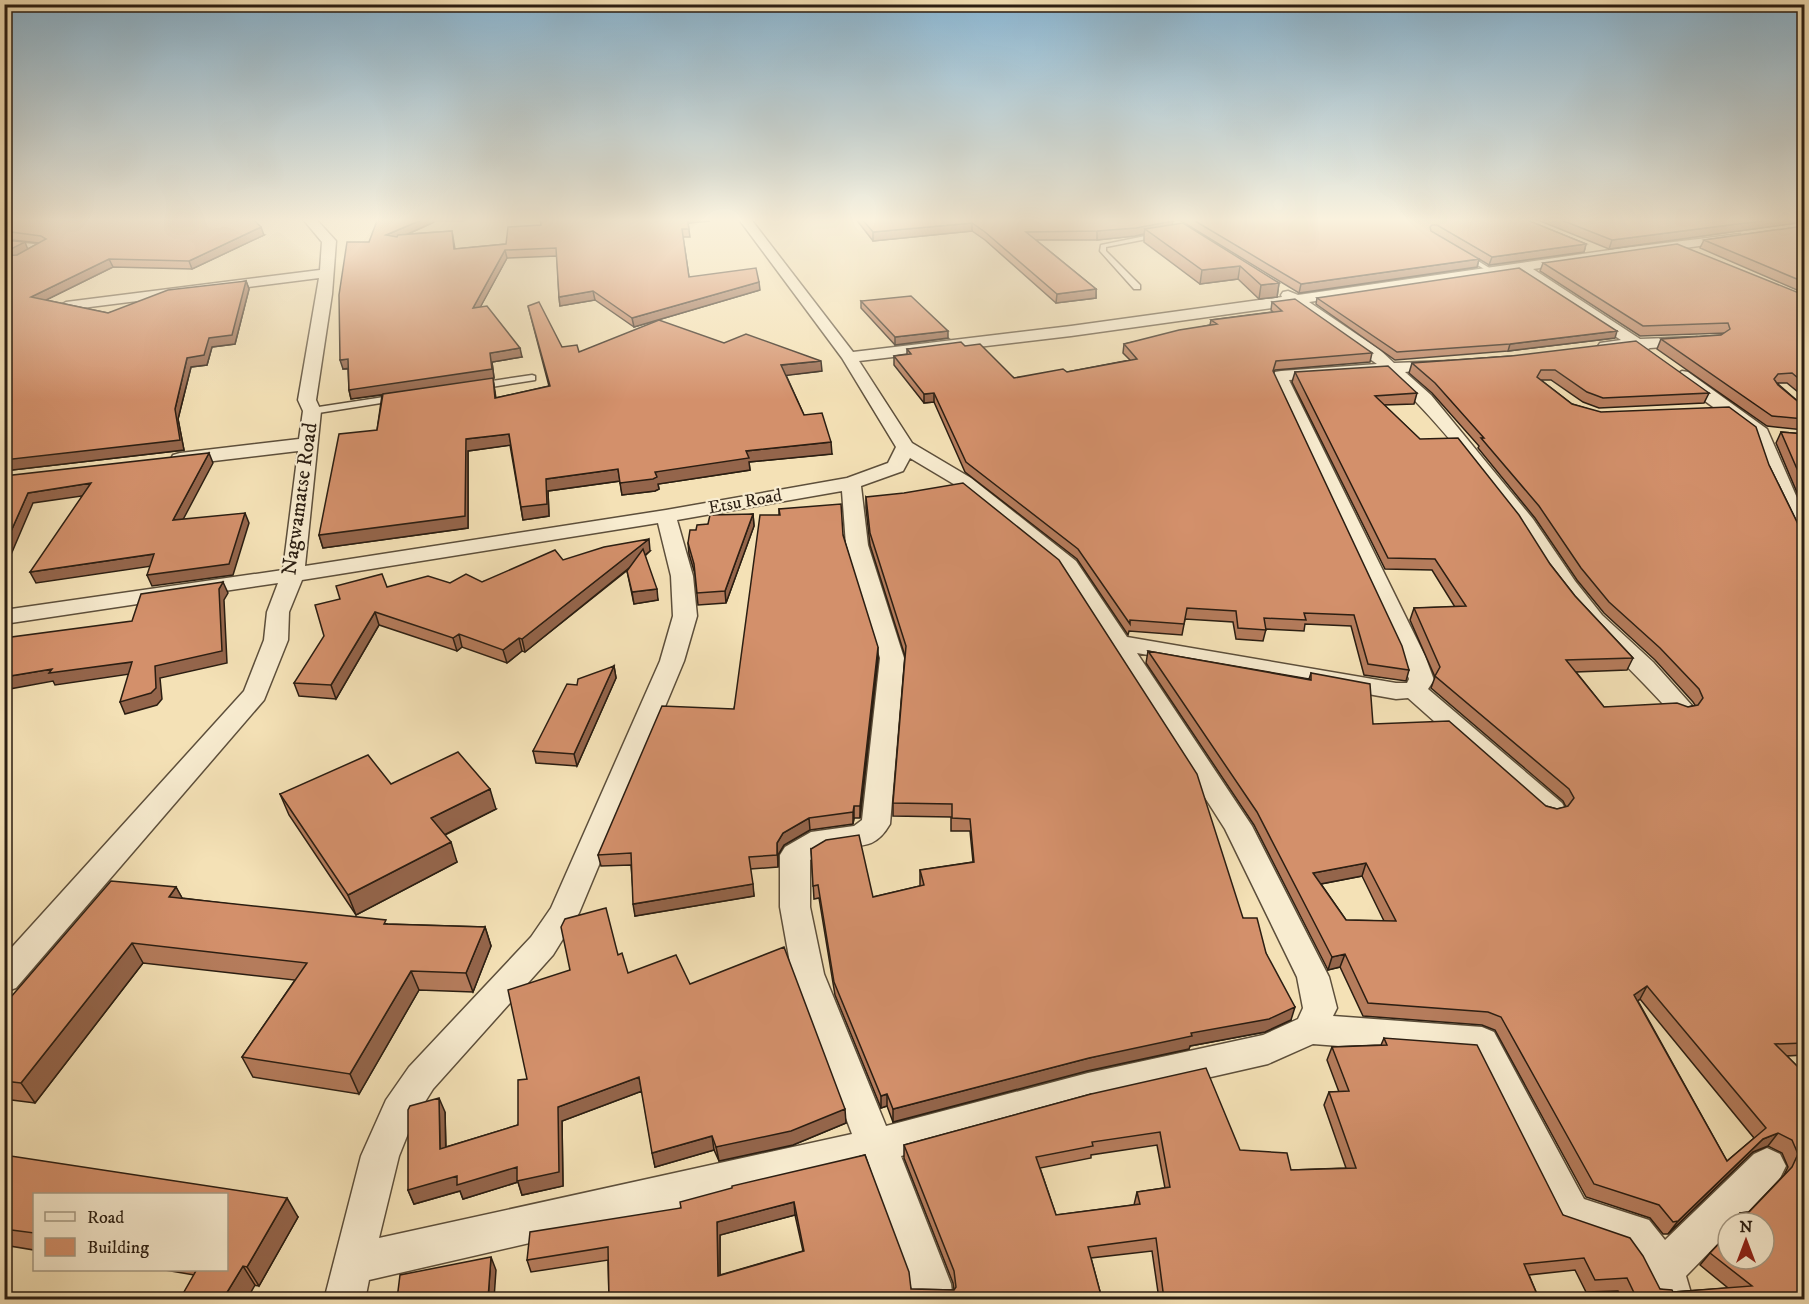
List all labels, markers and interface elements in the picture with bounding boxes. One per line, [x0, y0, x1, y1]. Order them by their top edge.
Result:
street label: Nagwamatse Road [276, 421, 324, 577]
street label: Etsu Road [706, 485, 784, 519]
legend [33, 1193, 228, 1271]
text: Road [87, 1207, 124, 1229]
north arrow [1716, 1211, 1776, 1271]
text: N [1739, 1217, 1753, 1237]
text: Building [87, 1237, 149, 1259]

